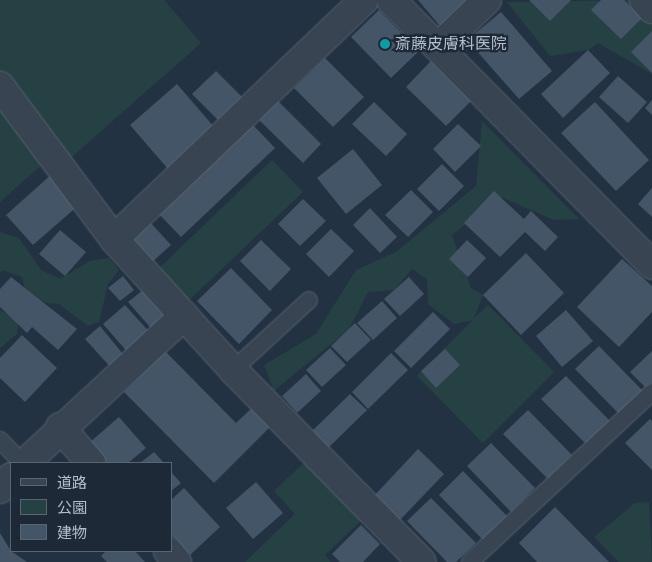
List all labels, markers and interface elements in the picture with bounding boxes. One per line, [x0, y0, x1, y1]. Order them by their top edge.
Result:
place label: 斎藤皮膚科医院 [395, 34, 507, 54]
marker: 斎藤皮膚科医院 [379, 38, 391, 50]
legend [10, 462, 172, 552]
text: 道路 [57, 474, 87, 492]
text: 公園 [57, 499, 87, 517]
text: 建物 [57, 524, 87, 542]

